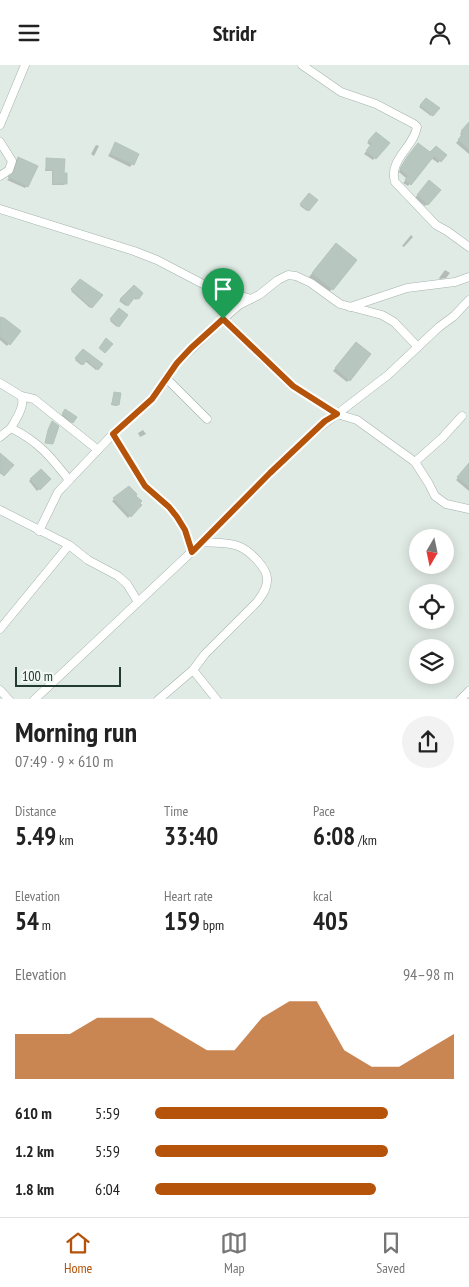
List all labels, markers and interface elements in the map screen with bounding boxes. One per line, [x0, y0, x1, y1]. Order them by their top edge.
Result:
icon: menu [15, 19, 43, 47]
text: Stridr [213, 19, 256, 47]
icon: person [426, 19, 454, 47]
pin [202, 268, 244, 319]
icon: arrive [209, 275, 237, 303]
north arrow [409, 529, 454, 574]
map controls [409, 529, 454, 684]
button: locate [409, 584, 454, 629]
button: layers [409, 639, 454, 684]
scale bar [15, 664, 121, 688]
text: 100 m [22, 667, 53, 685]
text: Morning run [15, 713, 137, 750]
button: share [402, 716, 454, 768]
text: 07:49 · 9 × 610 m [15, 751, 113, 771]
text: Distance [15, 802, 56, 820]
text: Time [164, 802, 188, 820]
text: Pace [313, 802, 335, 820]
text: 5.49 [15, 820, 56, 852]
text: 33:40 [164, 820, 218, 852]
text: 6:08 [313, 820, 355, 852]
text: km [56, 831, 74, 849]
text: /km [355, 831, 377, 849]
text: Elevation [15, 887, 60, 905]
text: Heart rate [164, 887, 213, 905]
text: kcal [313, 887, 332, 905]
text: 54 [15, 905, 39, 937]
text: 159 [164, 905, 200, 937]
text: 405 [313, 905, 349, 937]
text: m [39, 916, 51, 934]
text: bpm [200, 916, 224, 934]
text: Elevation [15, 964, 66, 984]
text: 94–98 m [403, 964, 454, 984]
text: 610 m [15, 1103, 52, 1123]
text: 5:59 [95, 1103, 120, 1123]
text: 1.2 km [15, 1141, 54, 1161]
text: 5:59 [95, 1141, 120, 1161]
text: 1.8 km [15, 1179, 54, 1199]
text: 6:04 [95, 1179, 120, 1199]
tab: Home [64, 1229, 92, 1277]
tab: Map [220, 1229, 248, 1277]
tab: Saved [376, 1229, 405, 1277]

